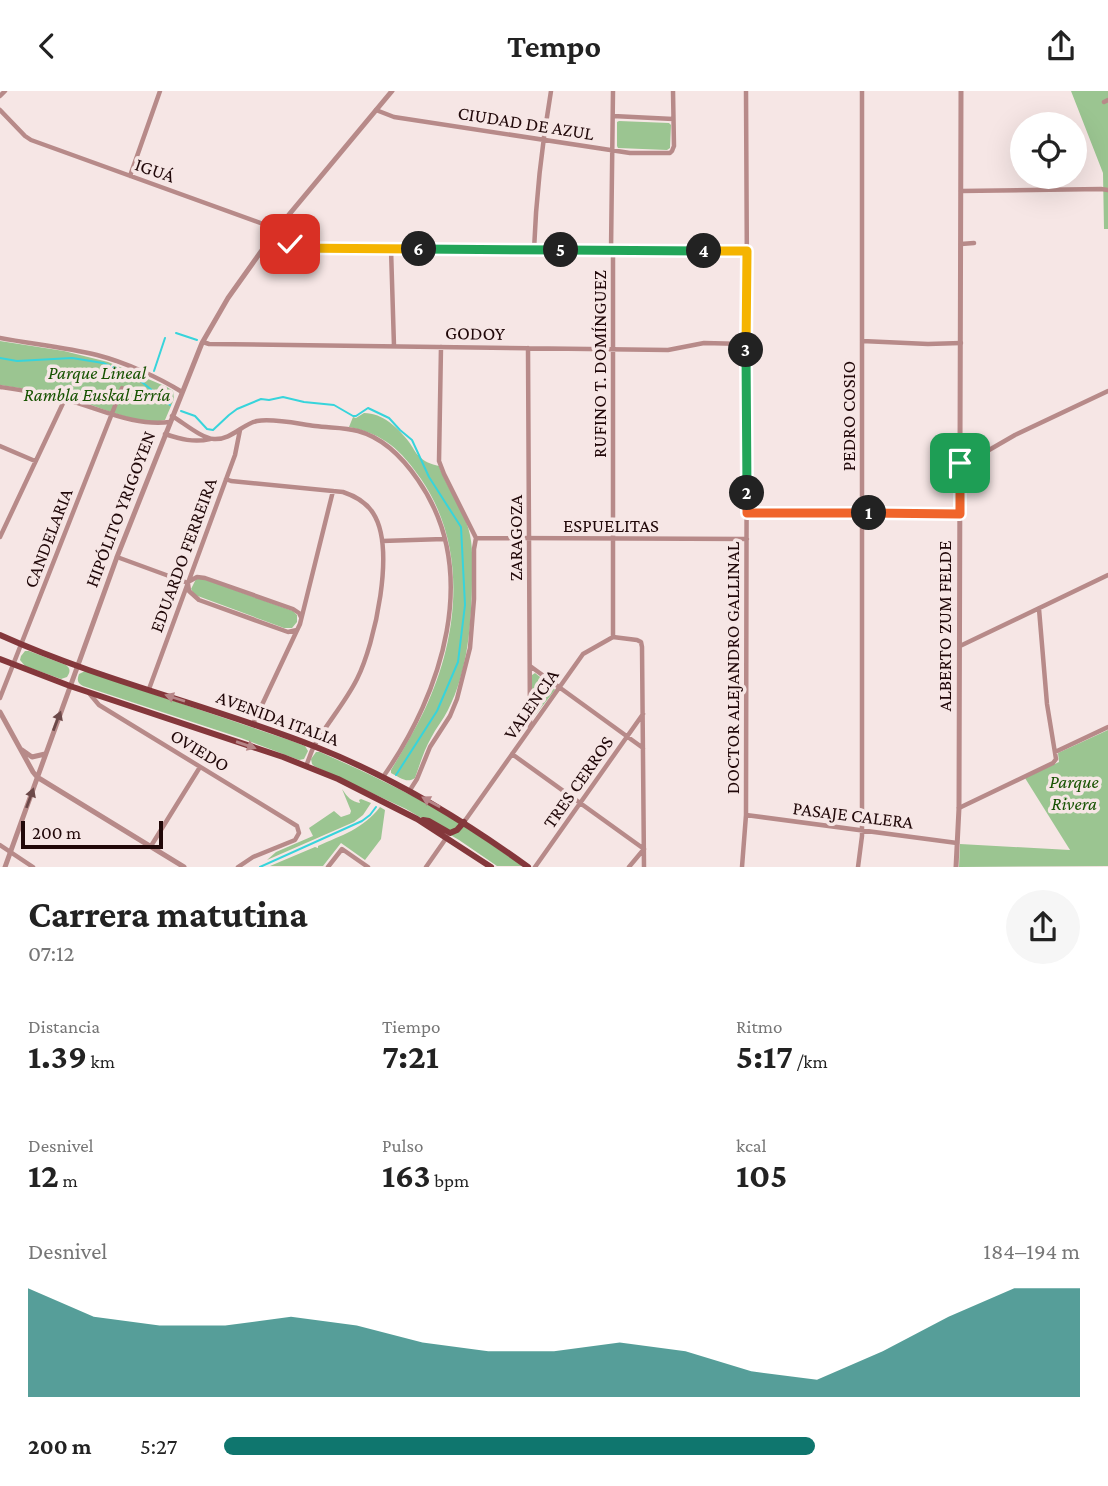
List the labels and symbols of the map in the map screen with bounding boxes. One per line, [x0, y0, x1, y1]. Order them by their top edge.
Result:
street label: CIUDAD DE AZUL [456, 102, 596, 144]
street label: IGUÁ [132, 153, 178, 187]
pin [260, 214, 320, 274]
pin: 6 [402, 231, 436, 267]
pin: 5 [544, 233, 578, 267]
pin: 4 [686, 233, 722, 269]
street label: RUFINO T. DOMÍNGUEZ [589, 270, 610, 458]
street label: GODOY [445, 322, 506, 344]
pin: 3 [728, 333, 764, 367]
street label: PEDRO COSIO [838, 361, 859, 471]
park label: Parque Lineal Rambla Euskal Erría [23, 362, 171, 405]
street label: HIPÓLITO YRIGOYEN [81, 428, 159, 590]
pin [930, 433, 990, 493]
street label: EDUARDO FERREIRA [145, 475, 221, 635]
pin: 2 [730, 475, 764, 511]
street label: CANDELARIA [19, 485, 77, 591]
street label: ZARAGOZA [505, 494, 526, 581]
pin: 1 [852, 495, 886, 531]
street label: ESPUELITAS [563, 515, 659, 536]
street label: ALBERTO ZUM FELDE [934, 540, 955, 712]
street label: DOCTOR ALEJANDRO GALLINAL [722, 541, 743, 794]
street label: VALENCIA [499, 665, 563, 743]
street label: AVENIDA ITALIA [214, 686, 342, 750]
one-way arrow [164, 692, 185, 703]
one-way arrow [52, 710, 63, 731]
street label: OVIEDO [167, 724, 233, 776]
street label: TRES CERROS [539, 732, 618, 832]
one-way arrow [236, 740, 257, 751]
park label: Parque Rivera [1049, 771, 1099, 814]
one-way arrow [24, 788, 35, 809]
one-way arrow [421, 796, 440, 808]
street label: PASAJE CALERA [792, 797, 915, 833]
scale bar [21, 817, 163, 849]

